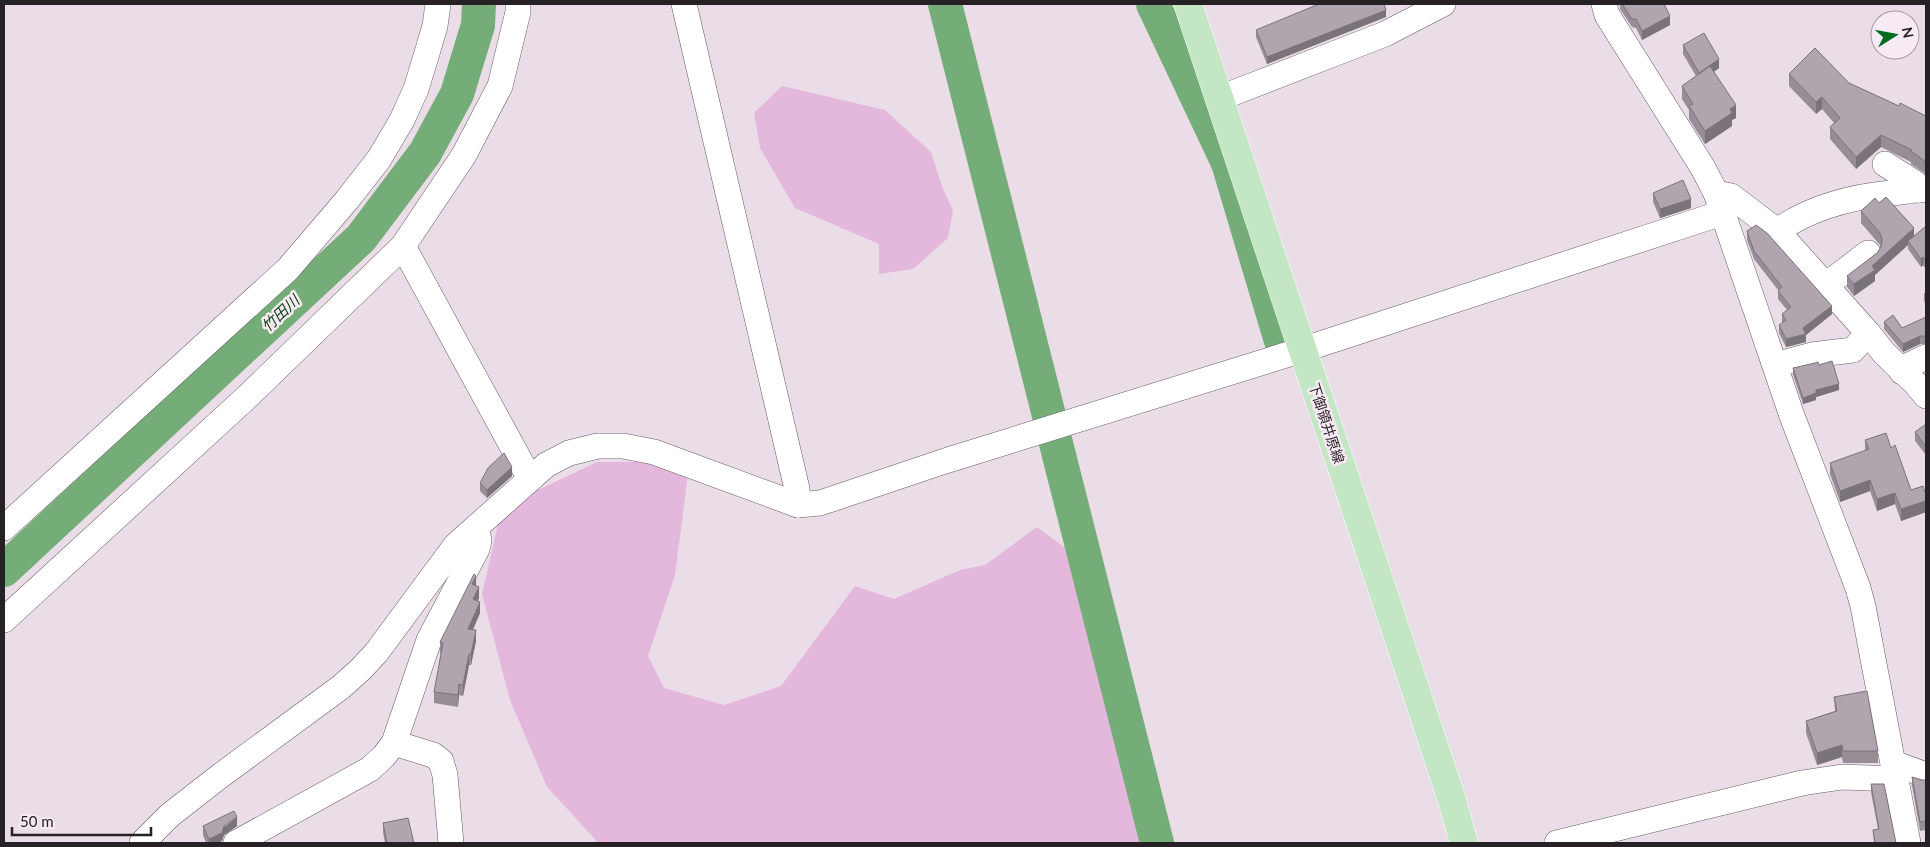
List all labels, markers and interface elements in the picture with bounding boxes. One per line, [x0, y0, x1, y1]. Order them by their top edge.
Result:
north arrow [1870, 10, 1920, 60]
text: N [1899, 26, 1918, 39]
water label: 竹田川 [257, 290, 304, 335]
street label: 下御領井原線 [1306, 380, 1348, 466]
scale bar [12, 804, 151, 836]
text: 50 m [20, 812, 54, 830]

